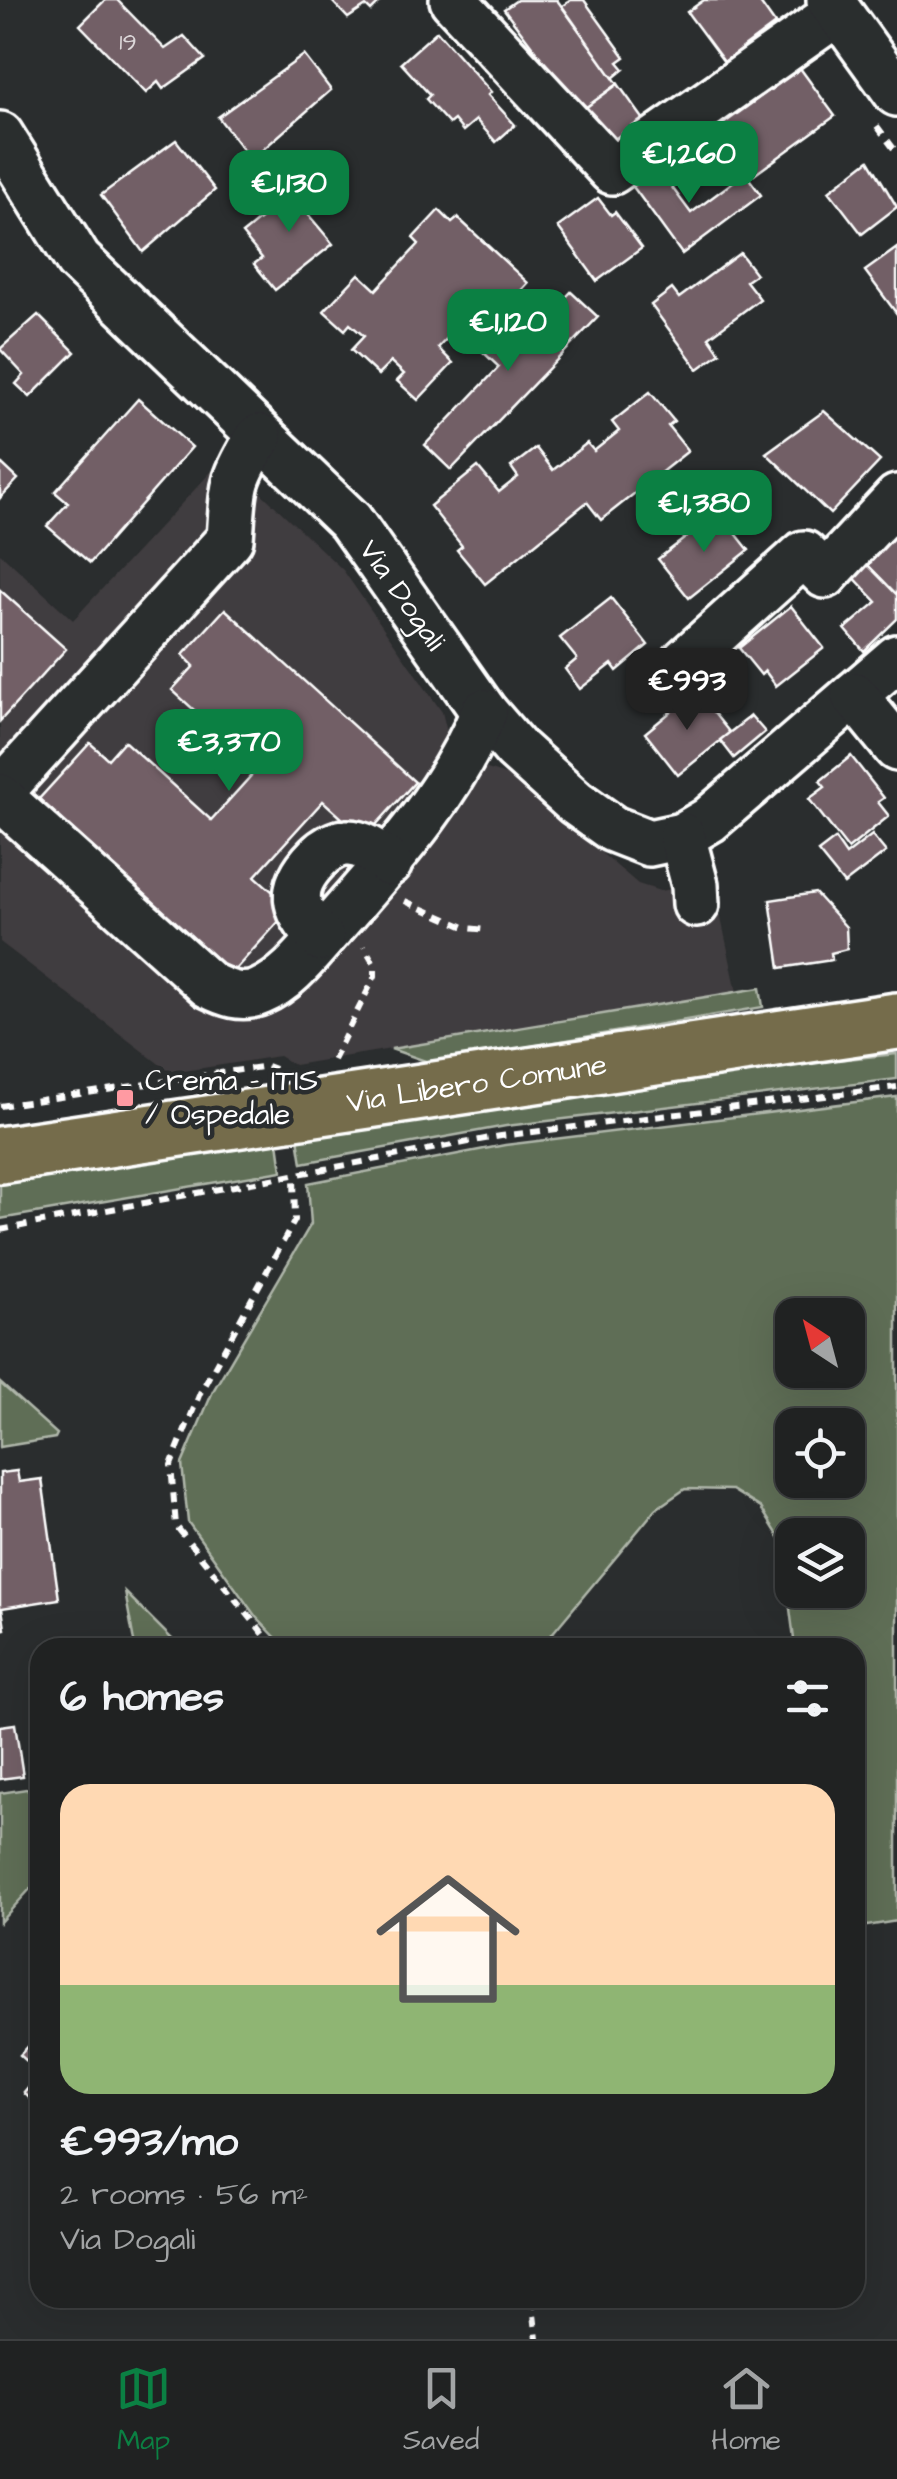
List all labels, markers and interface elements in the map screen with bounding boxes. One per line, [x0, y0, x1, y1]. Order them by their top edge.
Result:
house number: 19 [119, 25, 137, 60]
pin: €1,260 [608, 121, 770, 206]
text: €1,260 [642, 131, 736, 176]
pin: €1,130 [208, 150, 370, 235]
text: €1,130 [251, 160, 327, 205]
pin: €1,120 [427, 289, 589, 374]
text: €1,120 [469, 299, 547, 344]
pin: €1,380 [623, 470, 785, 555]
text: €1,380 [658, 480, 750, 525]
street label: Via Dogali [348, 531, 456, 660]
pin: €993 [628, 648, 746, 733]
text: €993 [648, 658, 726, 703]
pin: €3,370 [148, 709, 310, 794]
text: €3,370 [177, 719, 281, 764]
street label: Via Libero Comune [344, 1044, 610, 1124]
place label: Crema - ITIS / Ospedale [145, 1060, 318, 1136]
marker: Crema - ITIS / Ospedale [114, 1087, 136, 1109]
north arrow [775, 1298, 865, 1388]
map controls [775, 1298, 865, 1608]
button: locate [775, 1408, 865, 1498]
button: layers [775, 1518, 865, 1608]
text: 6 homes [60, 1669, 224, 1727]
icon: filters [780, 1671, 835, 1726]
icon: home [358, 1849, 538, 2029]
text: €993/mo [60, 2114, 238, 2172]
text: 2 rooms · 56 m² [60, 2172, 308, 2217]
text: Via Dogali [60, 2217, 195, 2262]
tab: Map [116, 2361, 171, 2460]
tab: Saved [403, 2361, 479, 2460]
tab: Home [711, 2361, 781, 2460]

